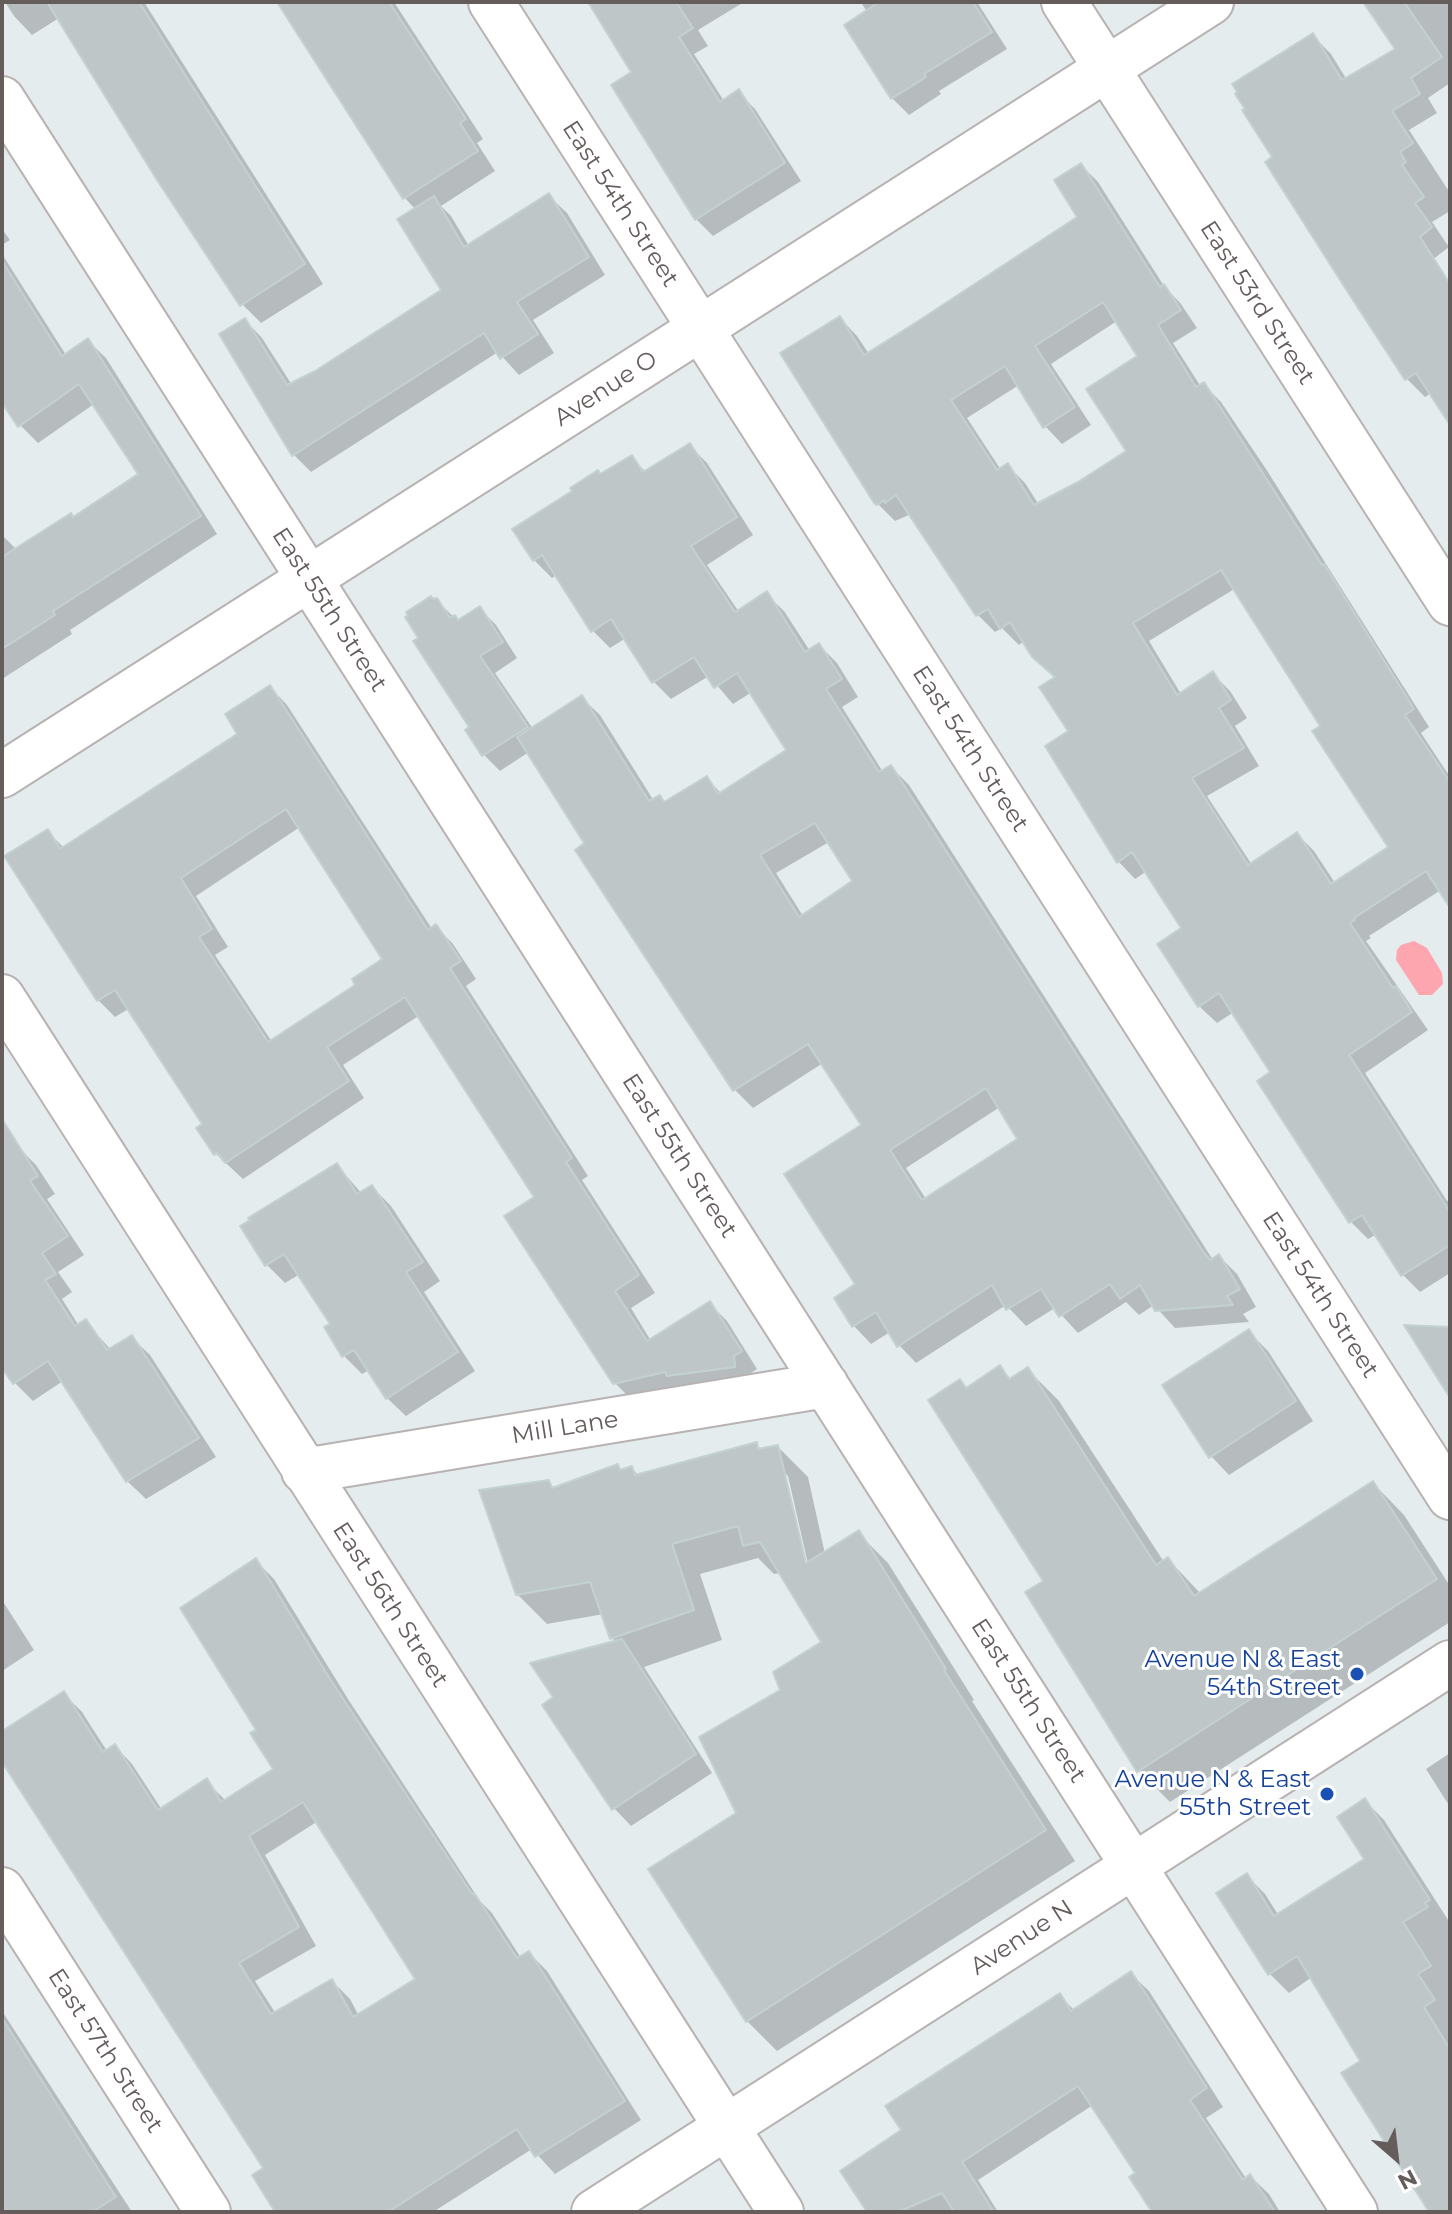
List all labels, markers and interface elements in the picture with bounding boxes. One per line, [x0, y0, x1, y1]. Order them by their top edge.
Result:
street label: East 54th Street [556, 116, 684, 292]
street label: East 53rd Street [1193, 216, 1321, 390]
street label: Avenue O [549, 345, 663, 433]
street label: East 55th Street [265, 523, 393, 697]
street label: East 54th Street [906, 661, 1034, 837]
street label: East 55th Street [615, 1069, 743, 1243]
street label: East 54th Street [1256, 1207, 1384, 1383]
street label: Mill Lane [510, 1405, 620, 1451]
street label: East 56th Street [326, 1517, 454, 1693]
street label: East 55th Street [964, 1614, 1092, 1788]
place label: Avenue N & East 54th Street [1145, 1646, 1341, 1702]
marker: Avenue N & East 54th Street [1348, 1665, 1366, 1683]
place label: Avenue N & East 55th Street [1115, 1766, 1311, 1822]
marker: Avenue N & East 55th Street [1318, 1785, 1336, 1803]
street label: Avenue N [965, 1894, 1079, 1982]
street label: East 57th Street [41, 1964, 169, 2138]
north arrow [1356, 2118, 1436, 2198]
text: N [1393, 2164, 1422, 2196]

